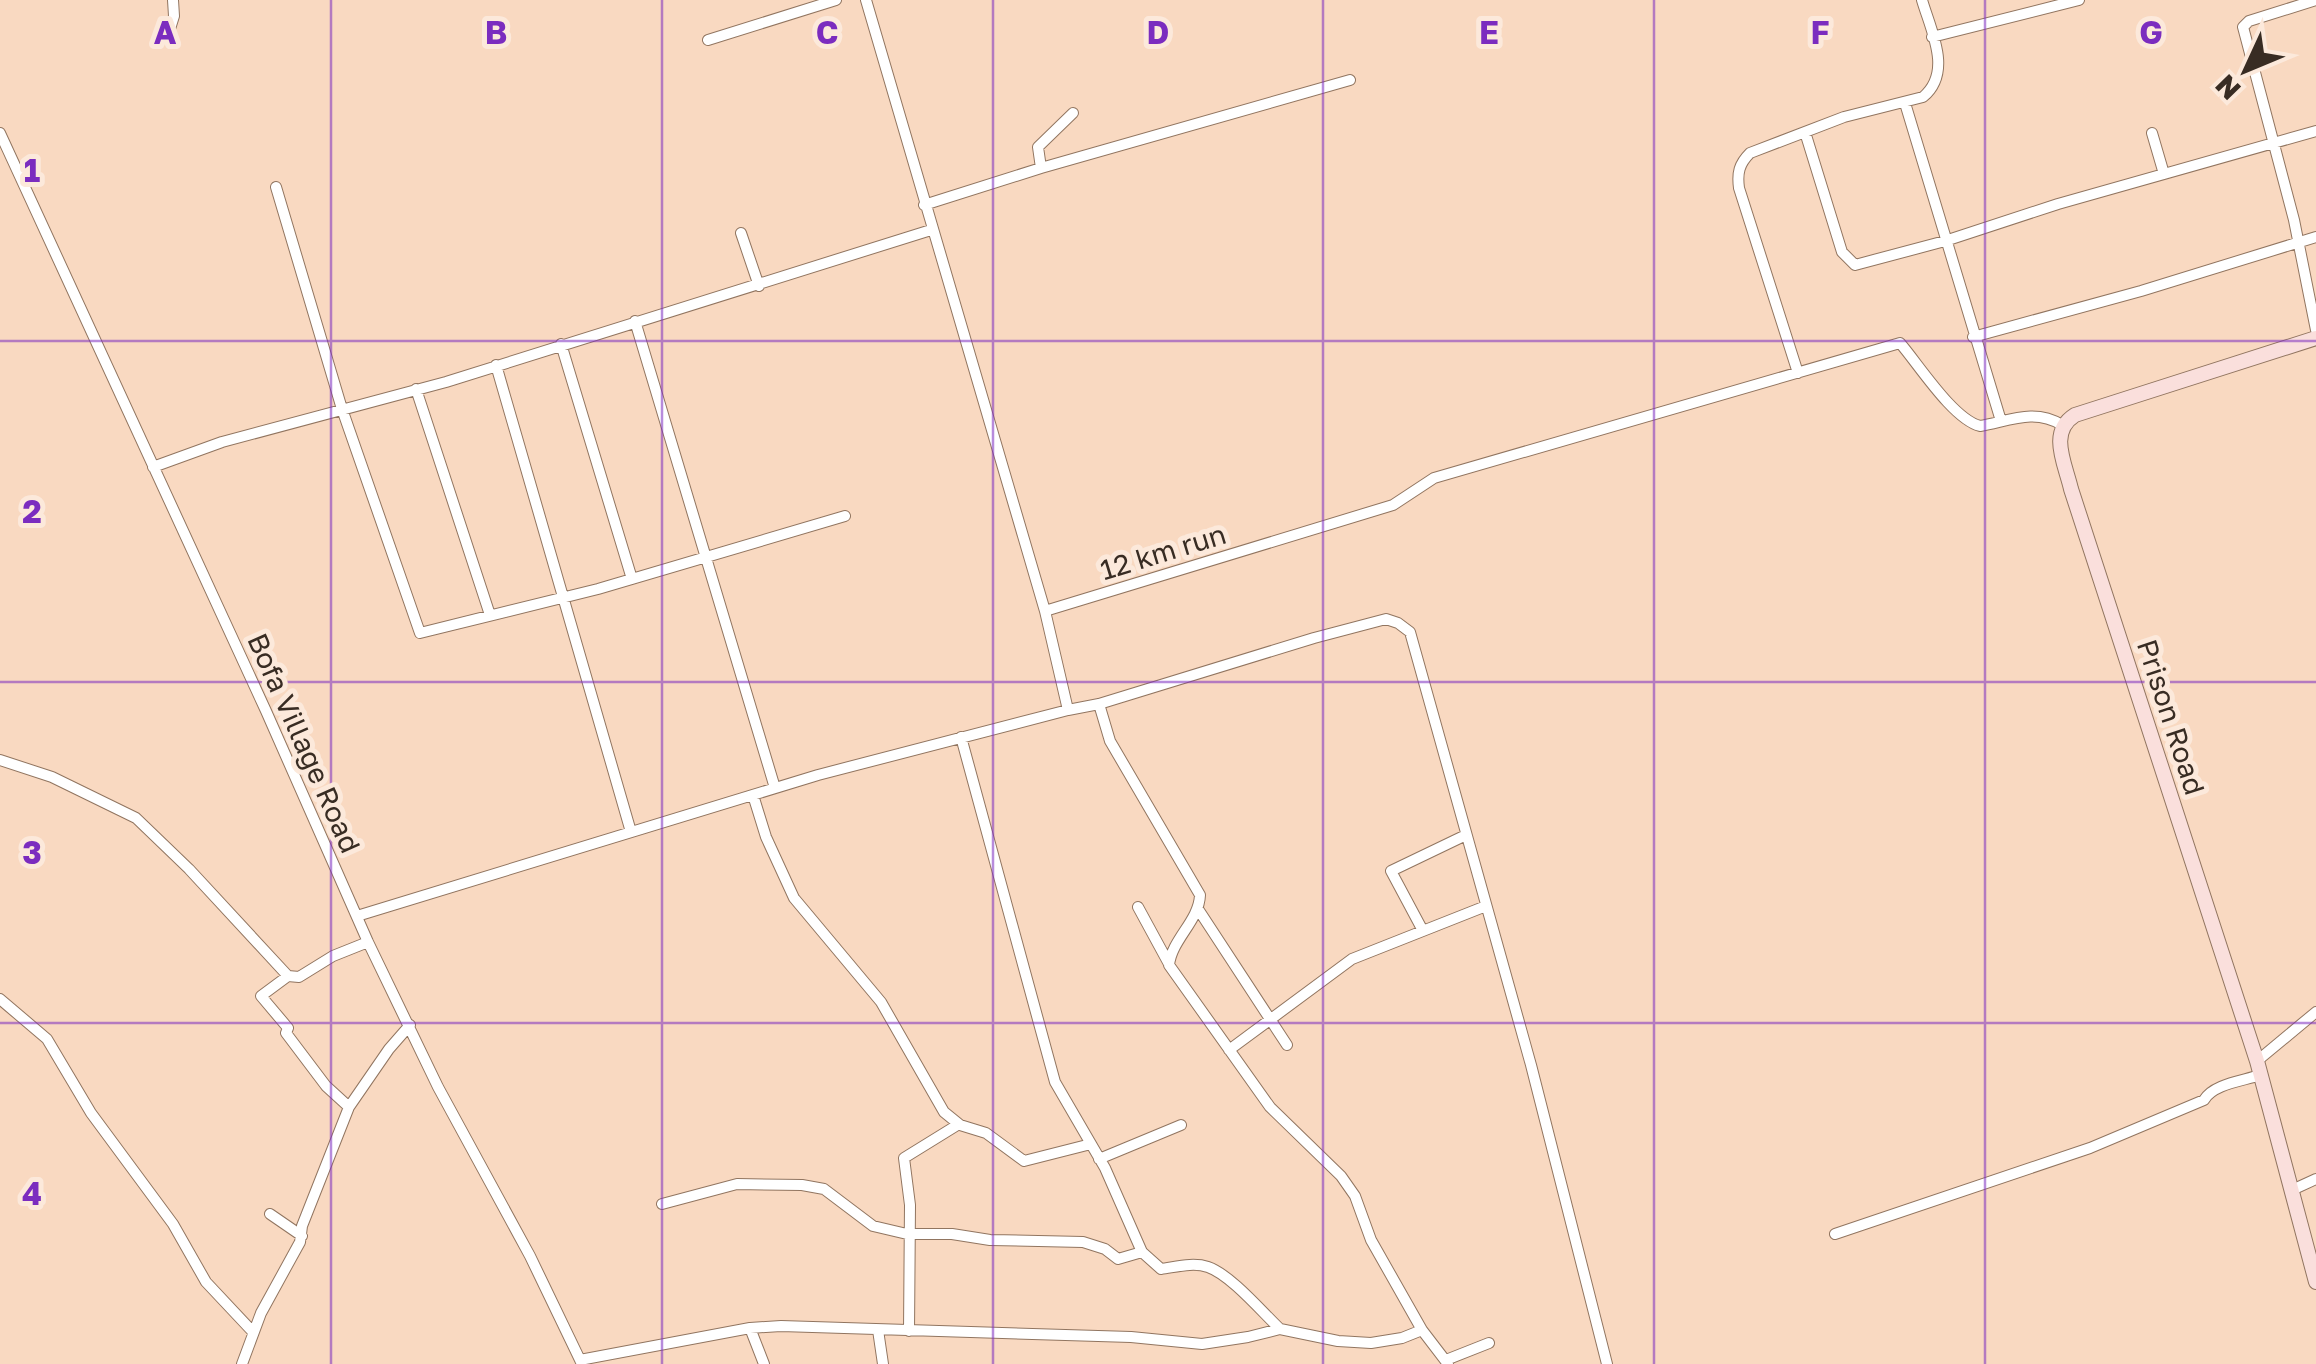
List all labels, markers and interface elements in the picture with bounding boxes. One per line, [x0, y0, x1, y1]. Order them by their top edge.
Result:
text: A [154, 13, 177, 51]
text: B [485, 13, 507, 51]
text: C [816, 13, 838, 51]
text: D [1147, 13, 1169, 51]
text: E [1479, 13, 1499, 51]
text: F [1810, 13, 1830, 51]
text: G [2139, 13, 2163, 51]
north arrow [2196, 20, 2296, 120]
text: N [2208, 69, 2247, 107]
text: 1 [24, 151, 40, 189]
text: 2 [22, 492, 42, 530]
street label: 12 km run [1096, 517, 1230, 586]
street label: Bofa Village Road [241, 628, 368, 858]
street label: Prison Road [2131, 635, 2212, 799]
text: 3 [22, 833, 42, 871]
text: 4 [22, 1174, 42, 1212]

